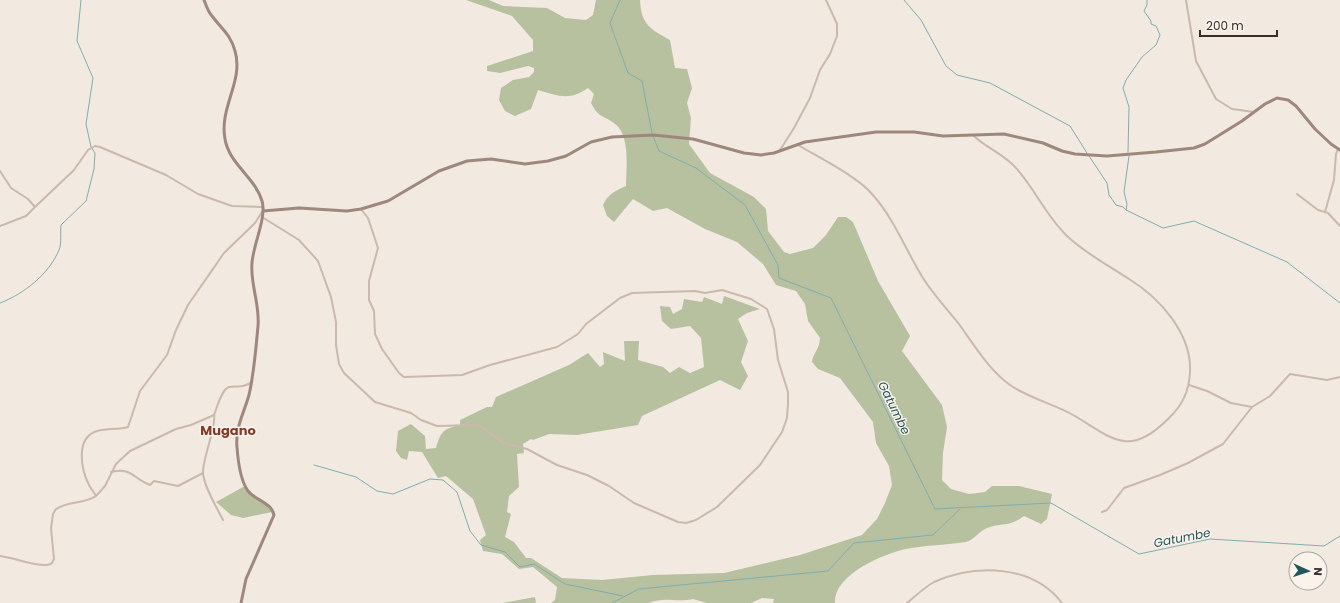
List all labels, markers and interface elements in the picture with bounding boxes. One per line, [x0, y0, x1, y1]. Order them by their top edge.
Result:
scale bar [1200, 12, 1277, 38]
text: 200 m [1206, 17, 1244, 34]
water label: Gatumbe [874, 378, 915, 438]
district label: Mugano [200, 421, 256, 440]
water label: Gatumbe [1152, 524, 1212, 551]
north arrow [1288, 551, 1328, 591]
text: N [1310, 567, 1326, 576]

